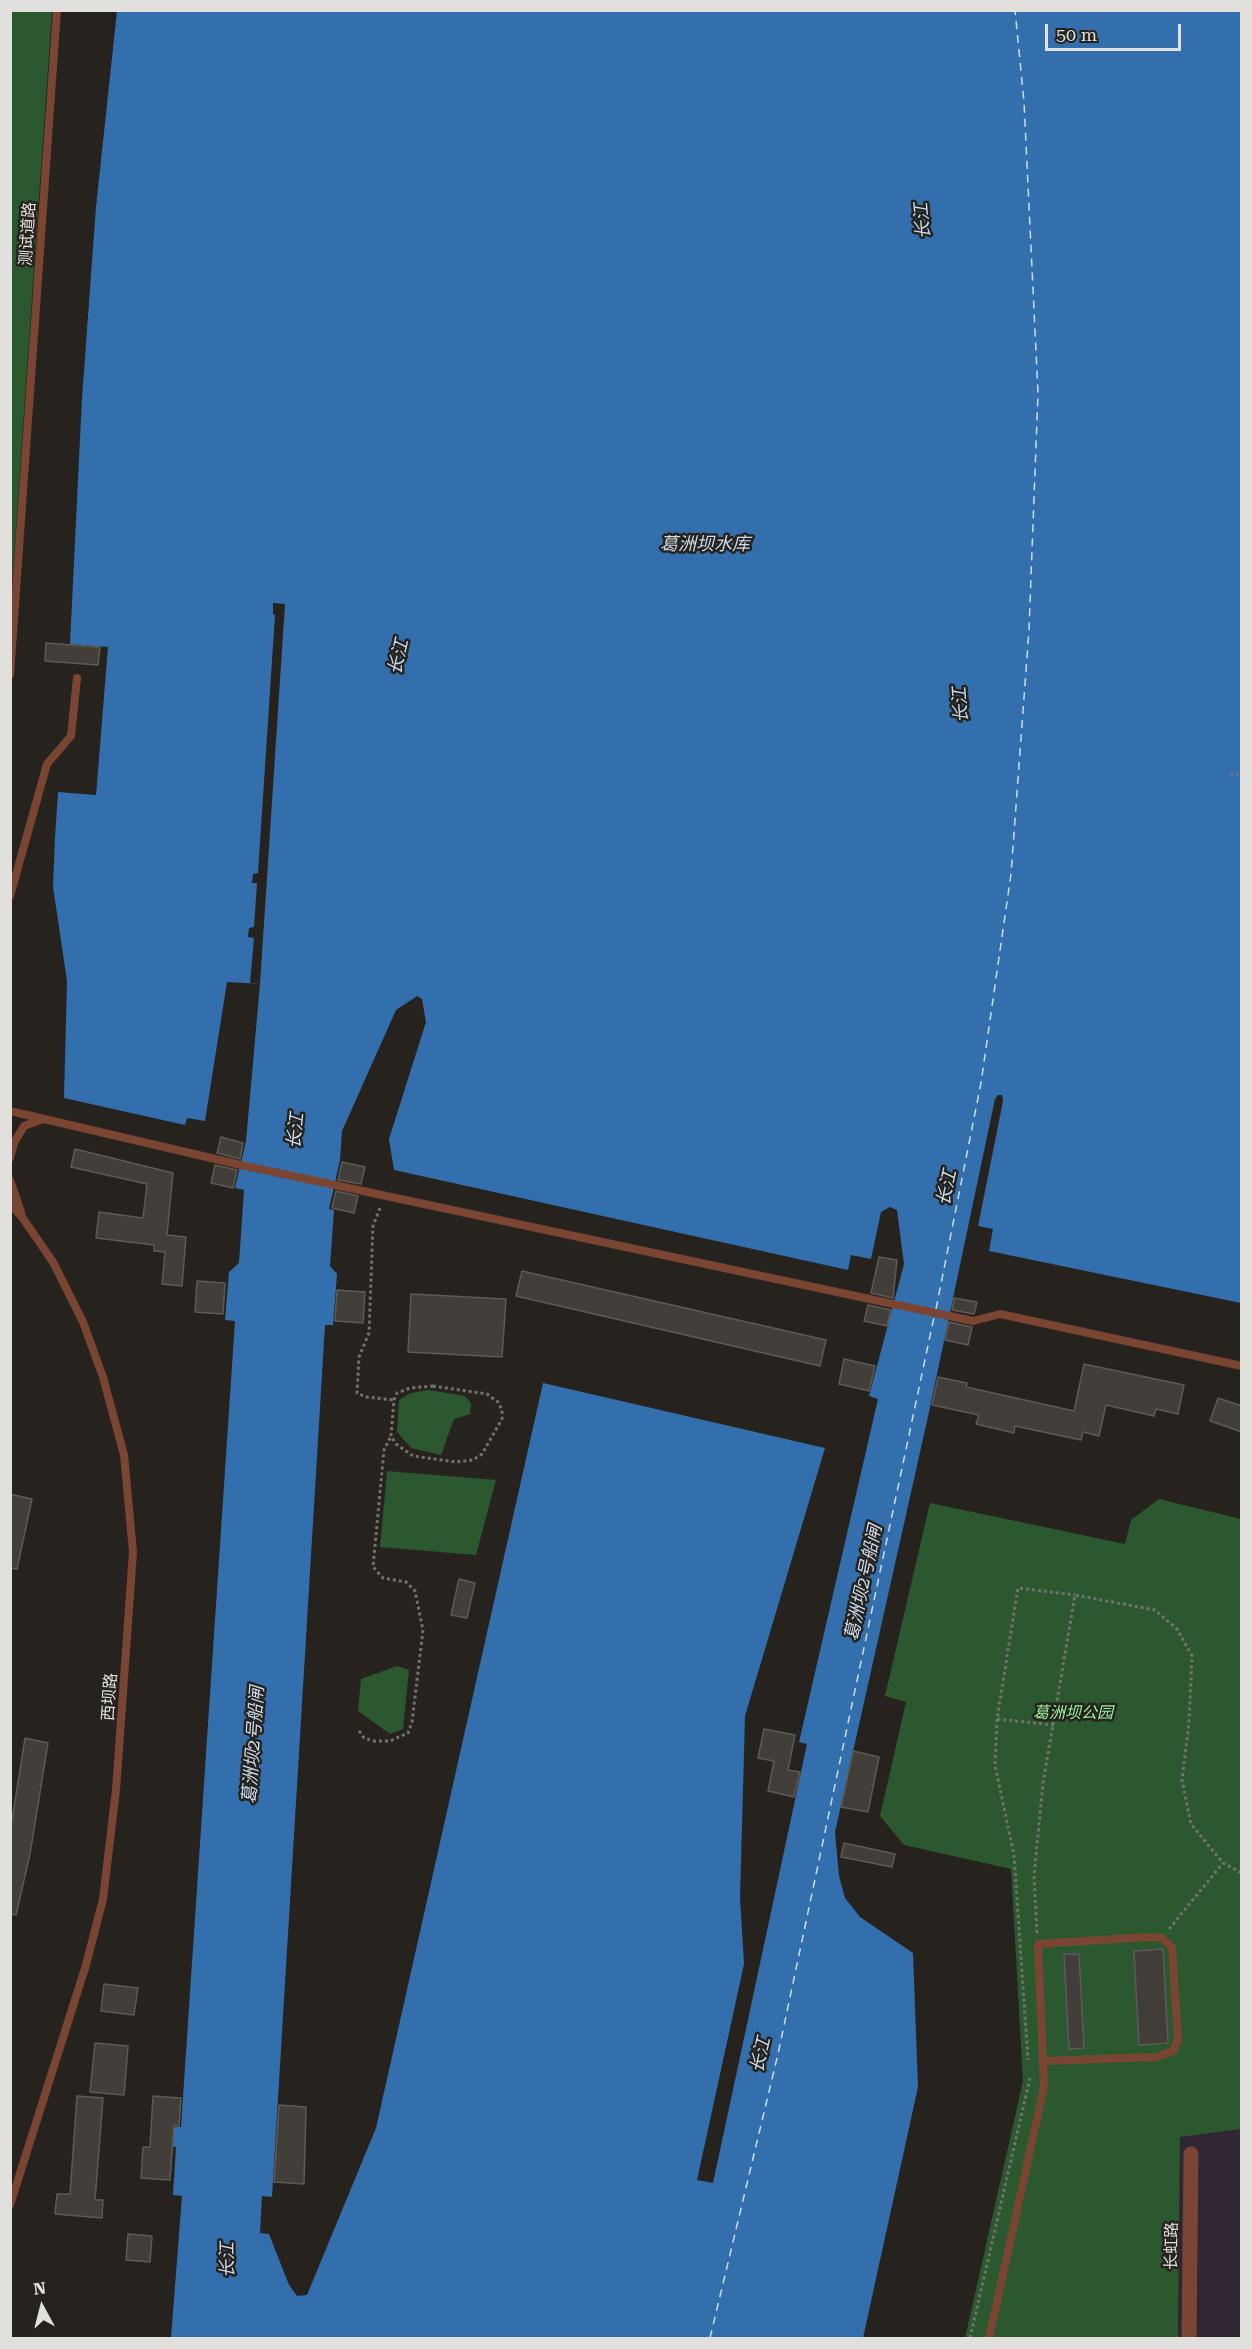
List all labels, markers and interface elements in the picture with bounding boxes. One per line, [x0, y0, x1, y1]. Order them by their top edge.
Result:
scale bar [1048, 12, 1184, 50]
text: 50 m [1056, 24, 1097, 45]
street label: 测试道路 [16, 201, 40, 267]
water label: 长江 [911, 202, 935, 240]
water label: 葛洲坝水库 [660, 534, 750, 556]
water label: 长江 [384, 637, 414, 677]
water label: 长江 [949, 686, 973, 724]
water label: 长江 [283, 1112, 309, 1150]
water label: 长江 [933, 1168, 961, 1208]
water label: 葛洲坝2号船闸 [841, 1523, 887, 1643]
street label: 西坝路 [99, 1672, 121, 1722]
water label: 葛洲坝2号船闸 [239, 1685, 269, 1805]
park label: 葛洲坝公园 [1033, 1703, 1113, 1723]
water label: 长江 [746, 2035, 776, 2075]
street label: 长虹路 [1162, 2222, 1182, 2270]
water label: 长江 [217, 2242, 239, 2278]
north arrow [12, 2277, 72, 2337]
text: N [32, 2278, 47, 2299]

